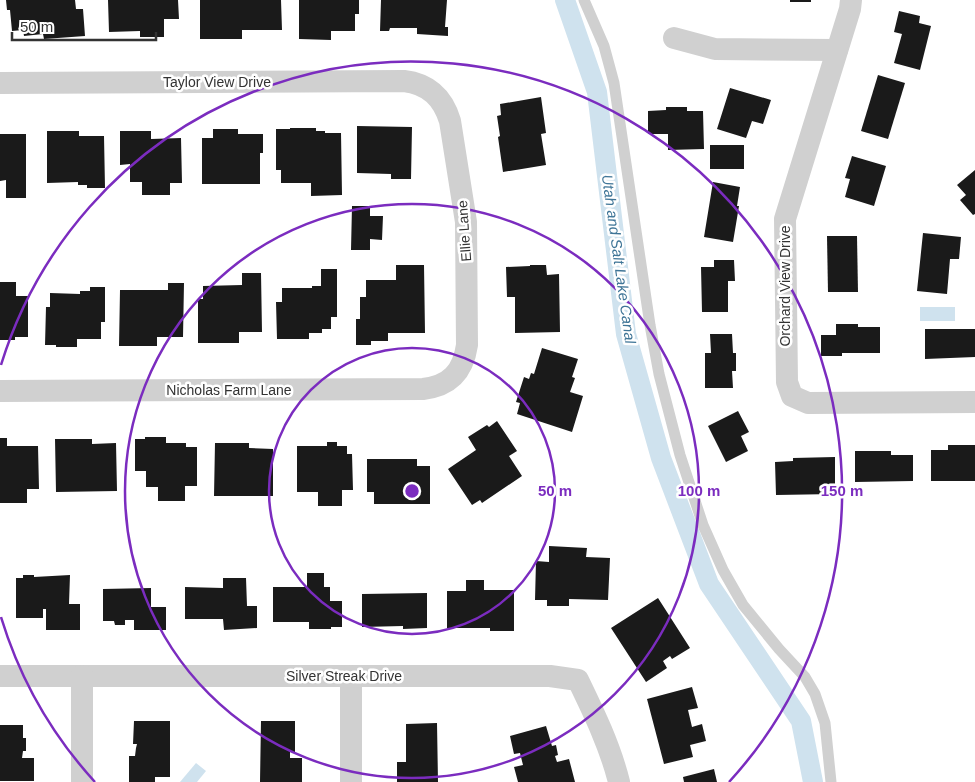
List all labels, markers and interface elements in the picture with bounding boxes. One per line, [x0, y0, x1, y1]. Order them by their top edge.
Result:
scale bar [12, 10, 156, 42]
text: 50 m [20, 18, 53, 35]
street label: Taylor View Drive [163, 74, 271, 90]
water label: Utah and Salt Lake Canal [599, 173, 639, 345]
street label: Ellie Lane [454, 200, 474, 262]
street label: Orchard View Drive [777, 225, 793, 347]
street label: Nicholas Farm Lane [166, 382, 292, 398]
centre of rings [403, 482, 421, 500]
text: 50 m [538, 482, 572, 499]
text: 100 m [678, 482, 720, 499]
text: 150 m [821, 482, 863, 499]
street label: Silver Streak Drive [286, 668, 402, 684]

